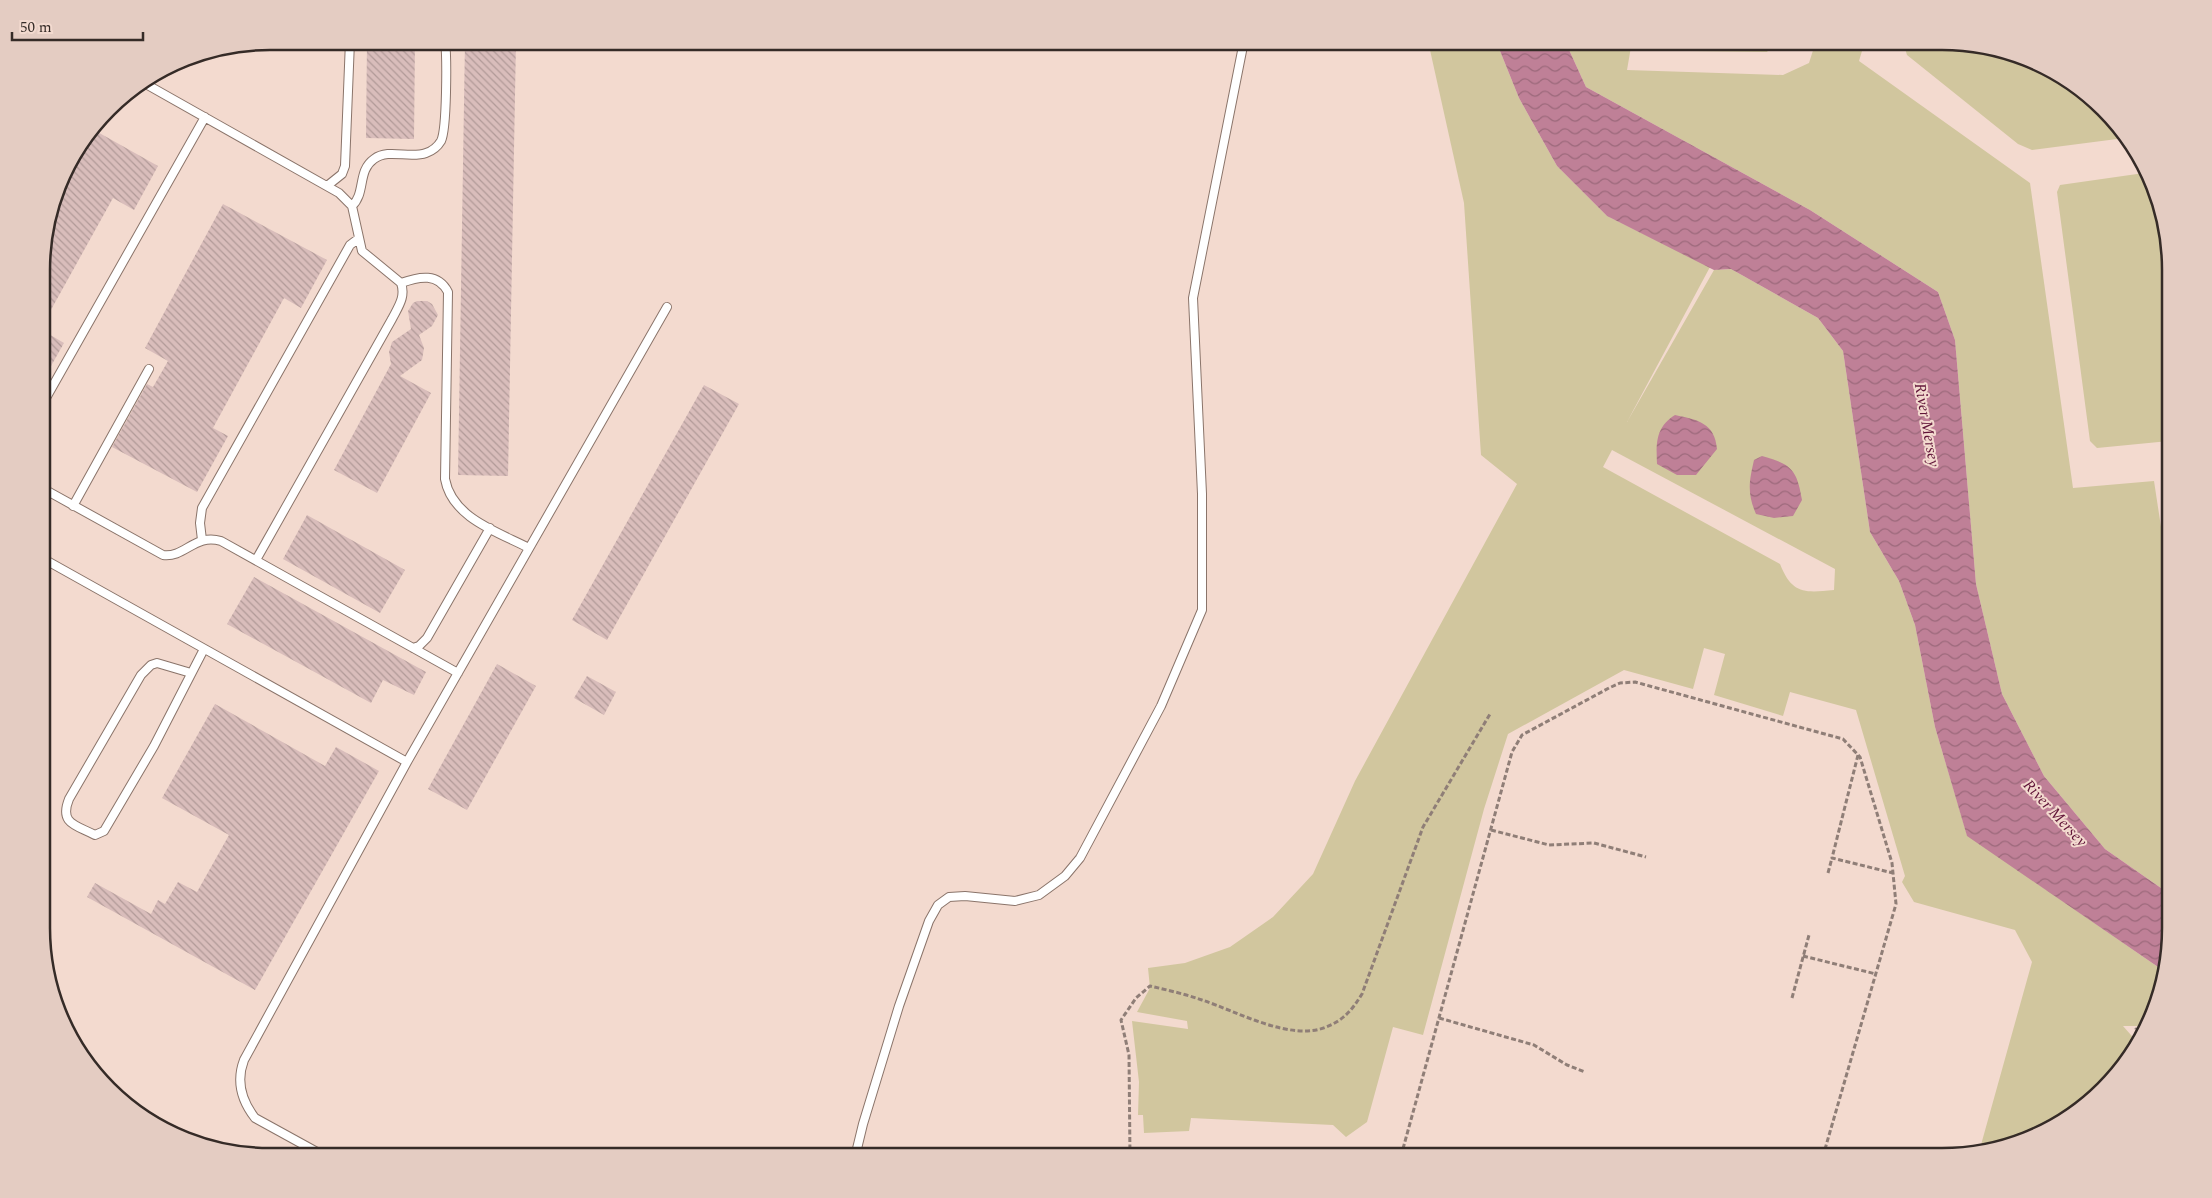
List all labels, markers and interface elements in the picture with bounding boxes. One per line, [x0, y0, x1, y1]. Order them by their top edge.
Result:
scale bar [12, 10, 144, 42]
text: 50 m [20, 16, 52, 39]
water label: River Mersey [1908, 381, 1946, 469]
water label: River Mersey [2017, 774, 2093, 852]

